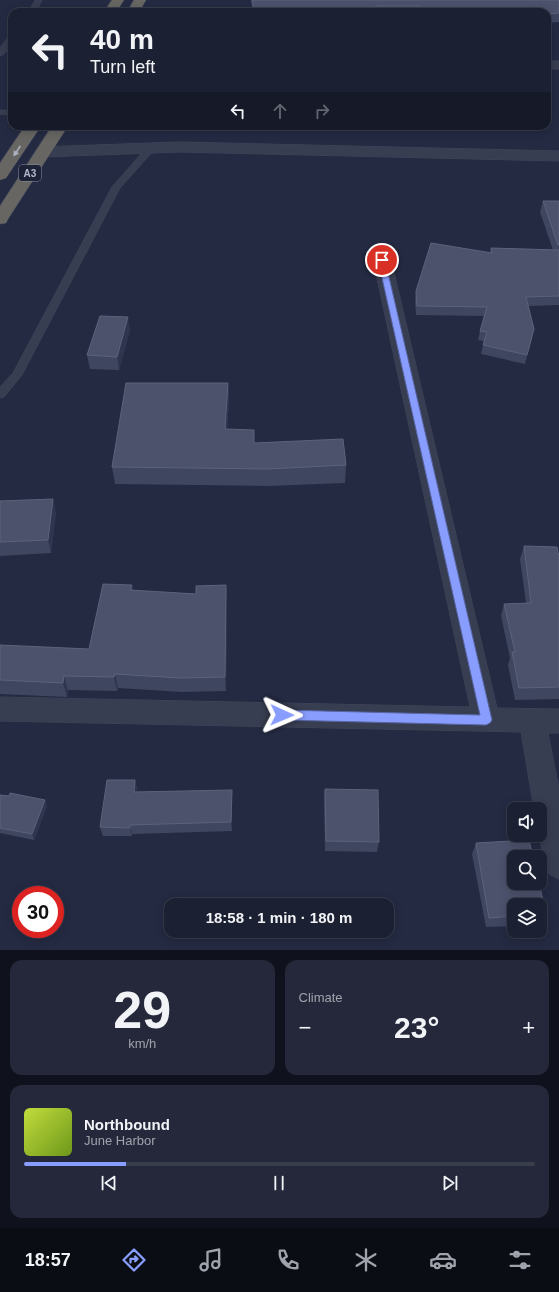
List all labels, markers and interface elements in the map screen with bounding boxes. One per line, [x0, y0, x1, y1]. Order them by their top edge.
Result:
icon: left [24, 24, 76, 76]
text: 40 m [90, 24, 154, 55]
text: Turn left [90, 57, 155, 77]
icon: left [227, 100, 249, 122]
icon: ahead [269, 100, 291, 122]
icon: right [311, 100, 333, 122]
one-way arrow [13, 145, 21, 156]
road number: A3 [19, 165, 41, 181]
pin [365, 243, 399, 277]
icon: arrive [371, 249, 393, 271]
position arrow [261, 694, 303, 736]
map controls [507, 802, 547, 938]
button: sound [507, 802, 547, 842]
button: search [507, 850, 547, 890]
speed limit sign: 30 [12, 886, 64, 938]
button: layers [507, 898, 547, 938]
text: 18:58 · 1 min · 180 m [206, 909, 352, 926]
text: 29 [113, 981, 171, 1039]
text: Climate [299, 990, 343, 1005]
text: 23° [394, 1011, 439, 1044]
text: − [299, 1015, 311, 1040]
text: + [522, 1015, 535, 1040]
text: km/h [128, 1036, 156, 1051]
text: Northbound [84, 1116, 170, 1133]
text: June Harbor [84, 1133, 156, 1148]
icon: previous [98, 1172, 120, 1194]
icon: pause [268, 1172, 290, 1194]
icon: next [439, 1172, 461, 1194]
icon: directions [120, 1246, 148, 1274]
icon: music [197, 1246, 225, 1274]
icon: phone [274, 1246, 302, 1274]
icon: climate [352, 1246, 380, 1274]
icon: car [429, 1246, 457, 1274]
icon: filters [506, 1246, 534, 1274]
text: 18:57 [25, 1250, 71, 1270]

